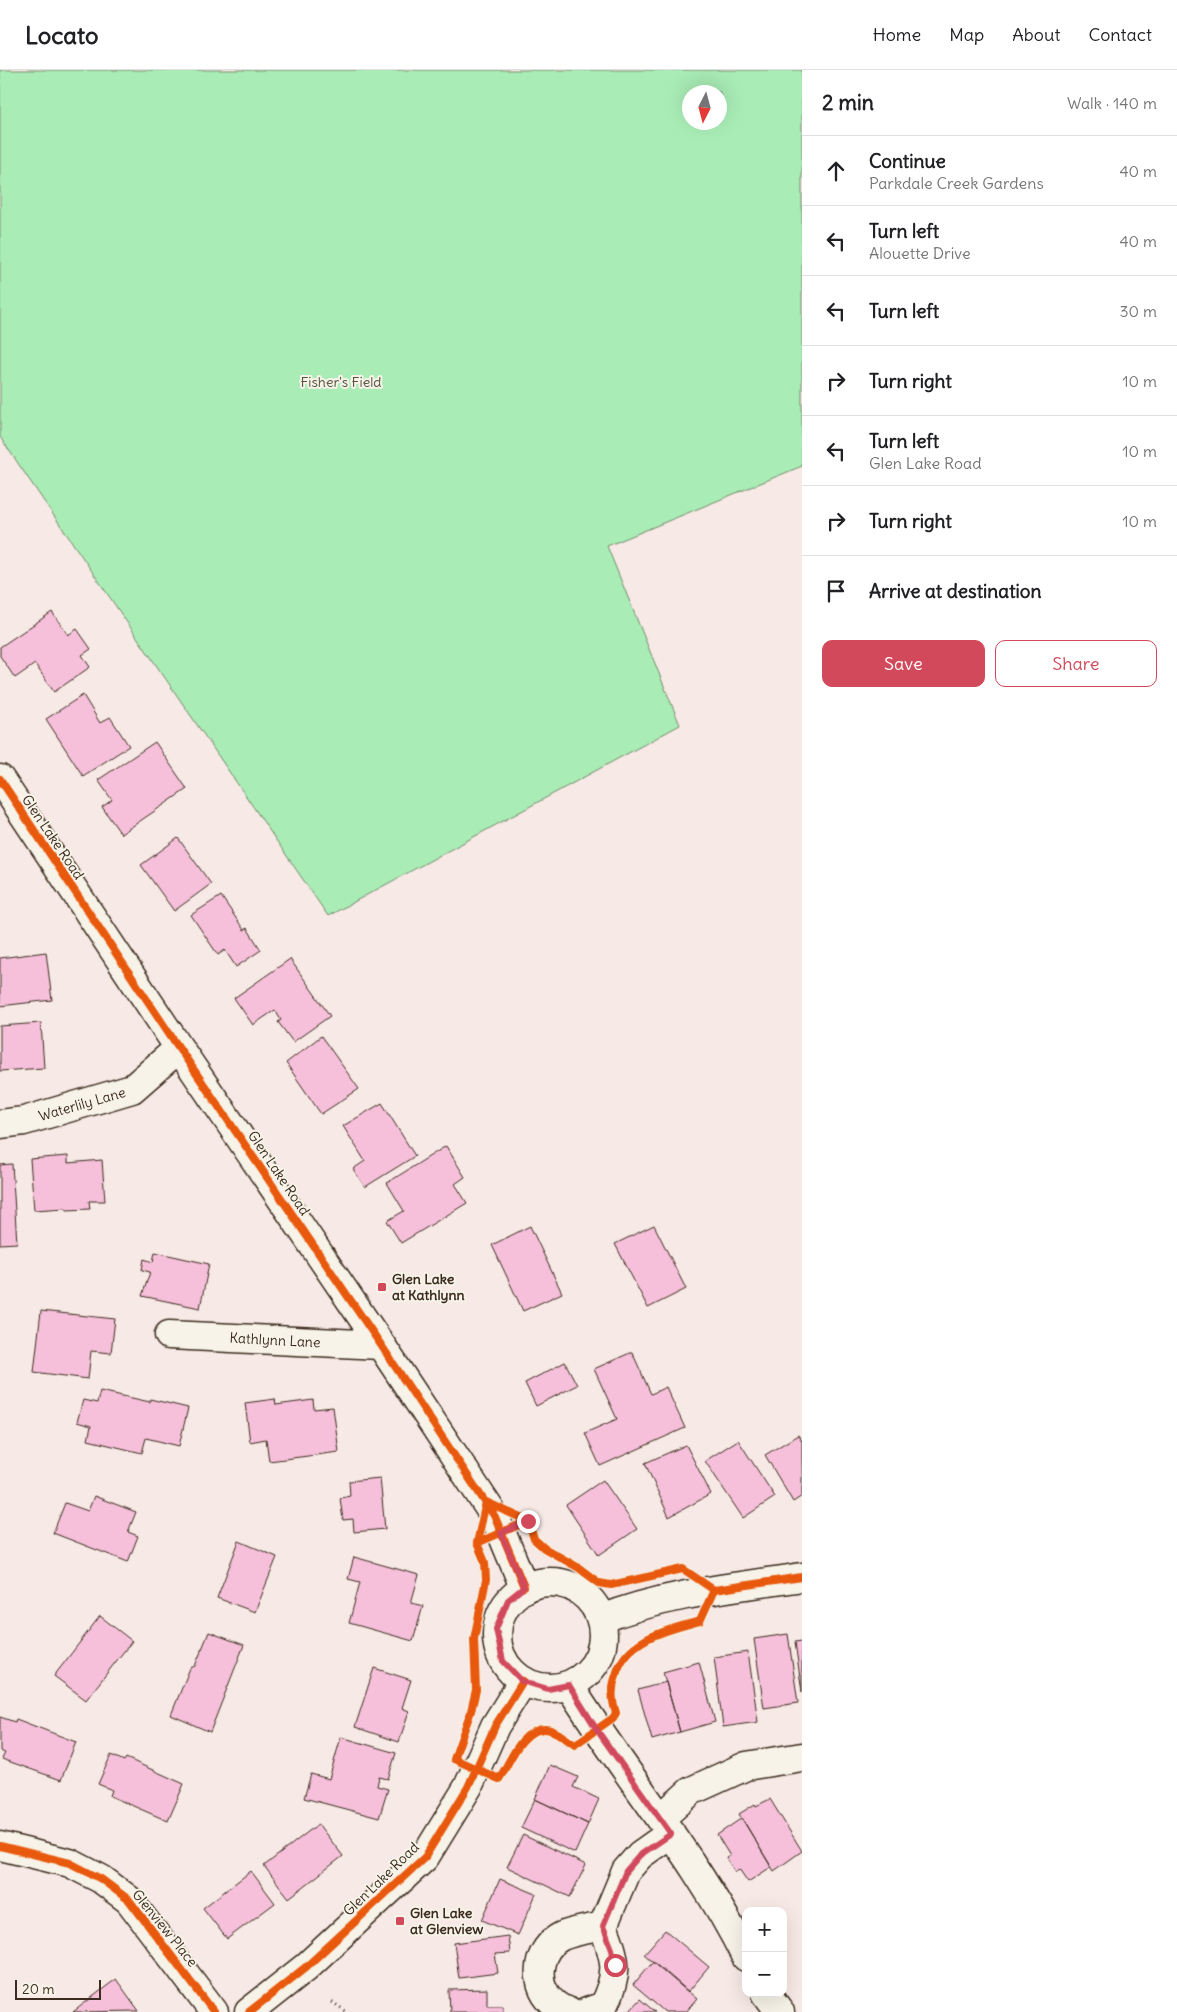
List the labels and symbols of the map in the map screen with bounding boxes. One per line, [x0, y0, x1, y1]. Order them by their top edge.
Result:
north arrow [682, 85, 727, 130]
park label: Fisher's Field [300, 373, 382, 391]
street label: Glen Lake Road [18, 791, 88, 883]
street label: Waterlily Lane [36, 1083, 128, 1125]
street label: Glen Lake Road [244, 1127, 314, 1219]
place label: Glen Lake at Kathlynn [392, 1270, 465, 1304]
marker: Glen Lake at Kathlynn [376, 1281, 388, 1293]
street label: Kathlynn Lane [229, 1329, 321, 1351]
route end [517, 1510, 540, 1533]
street label: Glen Lake Road [339, 1838, 423, 1920]
street label: Glenview Place [128, 1886, 202, 1970]
place label: Glen Lake at Glenview [410, 1904, 483, 1938]
marker: Glen Lake at Glenview [394, 1915, 406, 1927]
route start [604, 1954, 627, 1977]
scale bar [15, 1977, 101, 2000]

